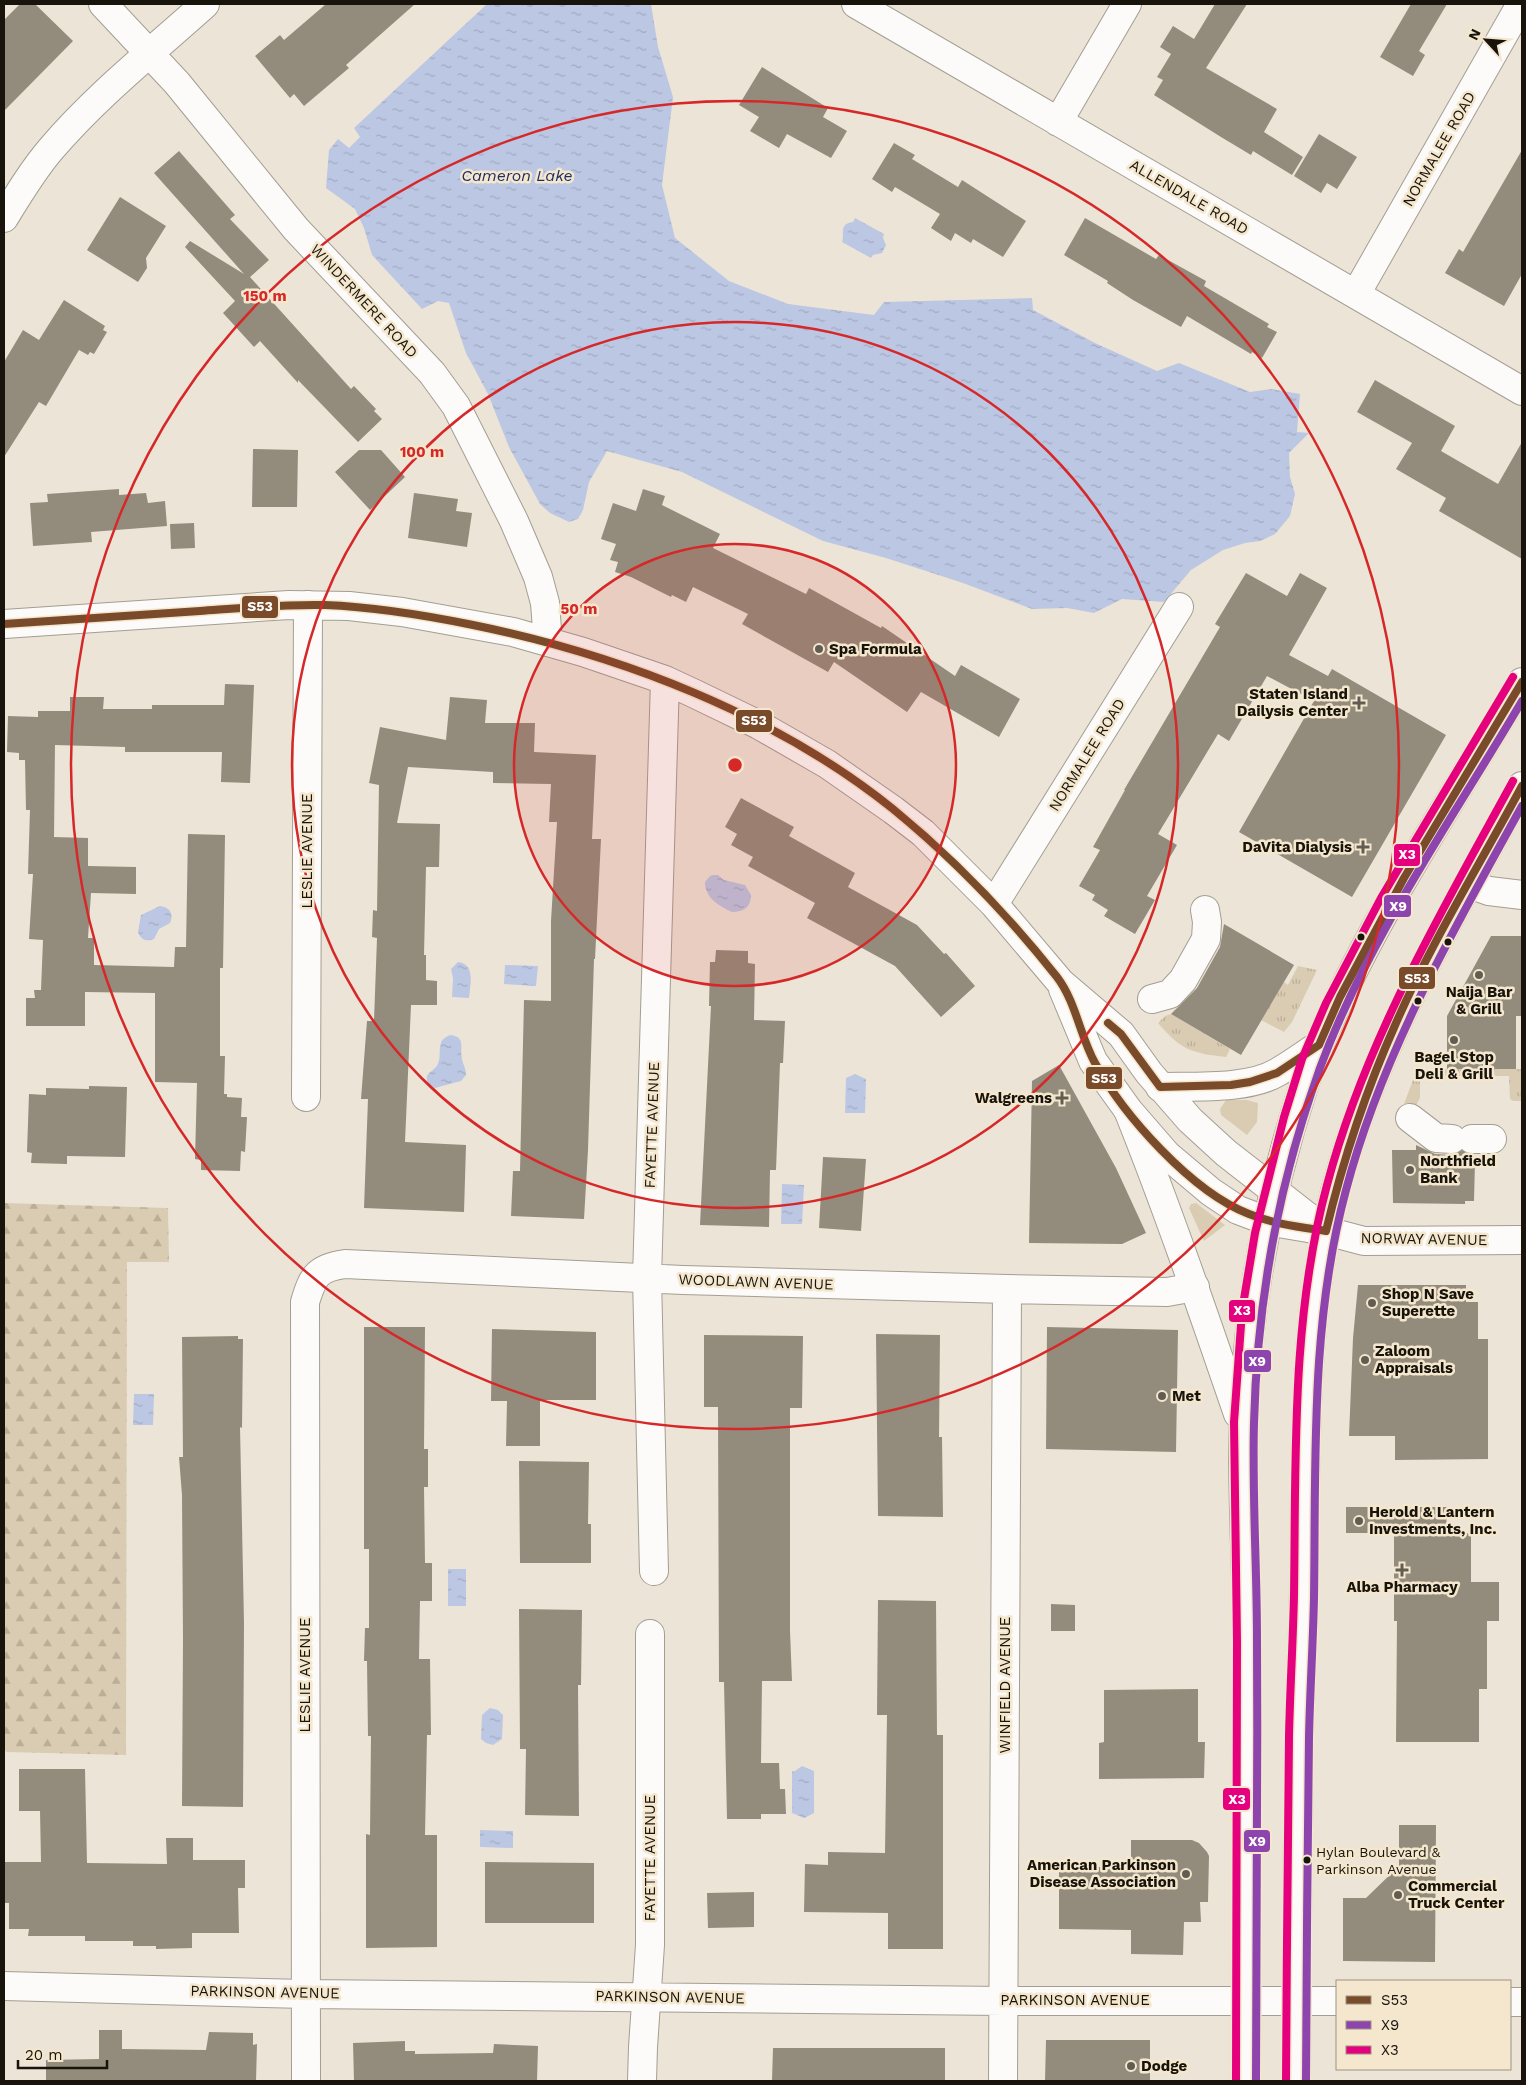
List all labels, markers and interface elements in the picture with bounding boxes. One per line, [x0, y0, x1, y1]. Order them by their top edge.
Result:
north arrow [1461, 15, 1511, 65]
text: N [1465, 26, 1484, 42]
street label: NORMALEE ROAD [1399, 88, 1479, 210]
street label: ALLENDALE ROAD [1126, 156, 1252, 238]
water label: Cameron Lake [461, 166, 573, 185]
street label: WINDERMERE ROAD [307, 240, 421, 362]
text: 150 m [243, 287, 287, 305]
text: 100 m [400, 443, 444, 461]
line badge: S53 [241, 595, 279, 619]
text: S53 [247, 598, 273, 614]
text: 50 m [561, 600, 597, 618]
place label: Spa Formula [829, 640, 922, 658]
marker: Spa Formula [813, 643, 825, 655]
place label: Staten Island Dailysis Center [1237, 685, 1349, 720]
street label: NORMALEE ROAD [1045, 695, 1129, 815]
marker: Staten Island Dailysis Center [1352, 696, 1366, 710]
line badge: S53 [735, 709, 773, 733]
text: S53 [741, 712, 767, 728]
centre of rings [726, 756, 744, 774]
street label: LESLIE AVENUE [298, 793, 316, 909]
place label: DaVita Dialysis [1242, 838, 1352, 856]
marker: DaVita Dialysis [1356, 840, 1370, 854]
line badge: X3 [1393, 843, 1421, 867]
text: X3 [1398, 846, 1416, 862]
line badge: X9 [1383, 894, 1412, 918]
text: X9 [1389, 898, 1407, 914]
unlabelled marker [1356, 932, 1366, 942]
unlabelled marker [1443, 937, 1453, 947]
line badge: S53 [1398, 966, 1436, 990]
marker: Naija Bar & Grill [1473, 969, 1485, 981]
text: S53 [1404, 970, 1430, 986]
place label: Naija Bar & Grill [1446, 983, 1513, 1018]
unlabelled marker [1413, 996, 1423, 1006]
marker: Bagel Stop Deli & Grill [1448, 1034, 1460, 1046]
place label: Bagel Stop Deli & Grill [1414, 1048, 1494, 1083]
street label: FAYETTE AVENUE [641, 1061, 663, 1189]
line badge: S53 [1085, 1066, 1123, 1090]
text: S53 [1091, 1070, 1117, 1086]
place label: Walgreens [975, 1089, 1052, 1107]
marker: Walgreens [1056, 1092, 1068, 1104]
place label: Northfield Bank [1420, 1152, 1496, 1187]
marker: Northfield Bank [1404, 1164, 1416, 1176]
street label: NORWAY AVENUE [1360, 1229, 1488, 1249]
street label: WOODLAWN AVENUE [678, 1270, 834, 1294]
place label: Shop N Save Superette [1382, 1285, 1474, 1320]
marker: Shop N Save Superette [1366, 1297, 1378, 1309]
line badge: X3 [1228, 1299, 1256, 1323]
text: X3 [1233, 1302, 1251, 1318]
place label: Zaloom Appraisals [1375, 1342, 1453, 1377]
line badge: X9 [1243, 1349, 1272, 1373]
text: X9 [1248, 1353, 1266, 1369]
marker: Zaloom Appraisals [1359, 1354, 1371, 1366]
place label: Met [1172, 1387, 1201, 1405]
marker: Met [1156, 1390, 1168, 1402]
place label: Herold & Lantern Investments, Inc. [1369, 1503, 1497, 1538]
marker: Herold & Lantern Investments, Inc. [1353, 1515, 1365, 1527]
marker: Alba Pharmacy [1396, 1564, 1408, 1576]
place label: Alba Pharmacy [1346, 1578, 1458, 1596]
street label: LESLIE AVENUE [296, 1617, 314, 1733]
street label: WINFIELD AVENUE [996, 1617, 1014, 1753]
line badge: X3 [1222, 1787, 1251, 1811]
text: X3 [1228, 1791, 1246, 1807]
street label: FAYETTE AVENUE [641, 1795, 659, 1921]
line badge: X9 [1243, 1829, 1271, 1853]
text: X9 [1248, 1833, 1266, 1849]
place label: Hylan Boulevard & Parkinson Avenue [1316, 1844, 1441, 1877]
marker: Hylan Boulevard & Parkinson Avenue [1302, 1855, 1312, 1865]
place label: American Parkinson Disease Association [1027, 1856, 1176, 1891]
marker: American Parkinson Disease Association [1180, 1868, 1192, 1880]
place label: Commercial Truck Center [1408, 1877, 1505, 1912]
marker: Commercial Truck Center [1392, 1889, 1404, 1901]
legend [1336, 1980, 1511, 2070]
street label: PARKINSON AVENUE [190, 1982, 340, 2002]
street label: PARKINSON AVENUE [595, 1987, 745, 2007]
street label: PARKINSON AVENUE [1000, 1991, 1150, 2009]
text: S53 [1381, 1991, 1408, 2009]
text: X9 [1381, 2016, 1399, 2034]
scale bar [18, 2038, 106, 2070]
text: X3 [1381, 2041, 1399, 2059]
text: 20 m [25, 2046, 63, 2064]
place label: Dodge [1141, 2057, 1188, 2075]
marker: Dodge [1125, 2060, 1137, 2072]

